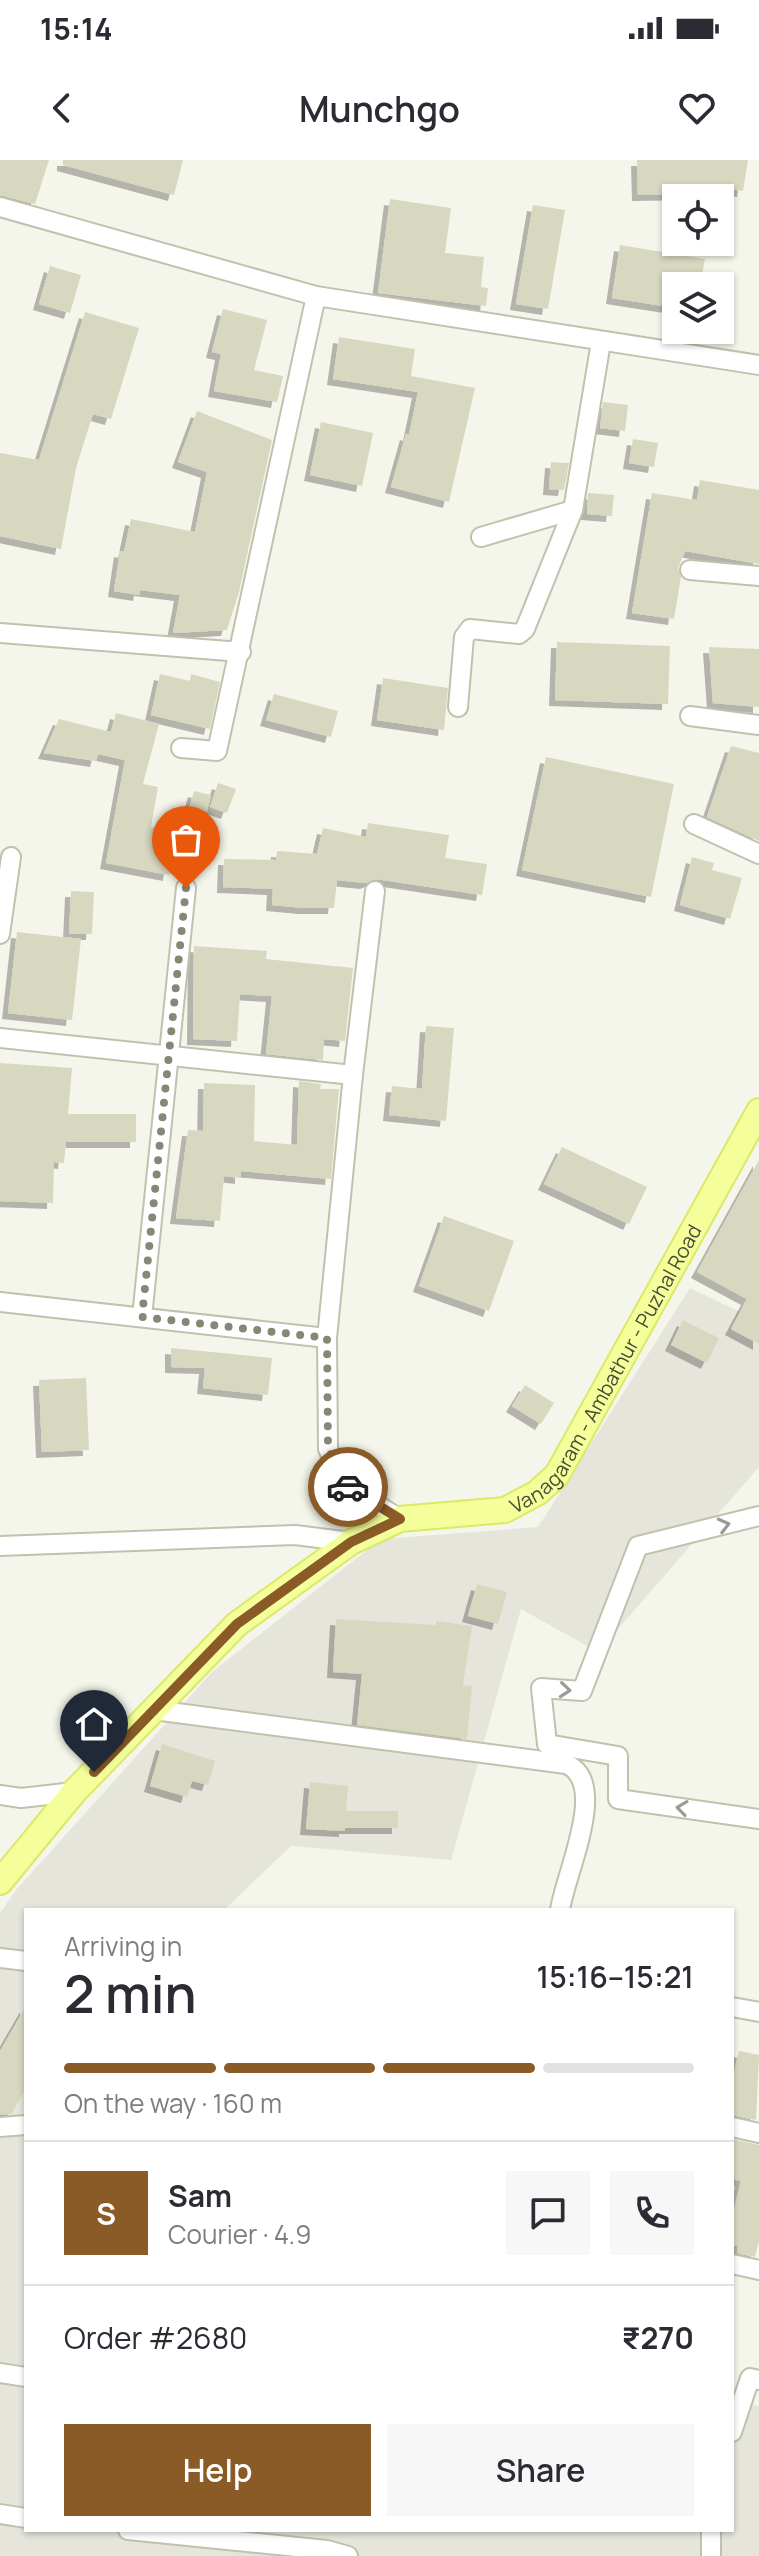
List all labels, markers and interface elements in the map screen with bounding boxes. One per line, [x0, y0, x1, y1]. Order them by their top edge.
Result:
text: 15:14 [40, 8, 112, 49]
text: Munchgo [299, 84, 460, 133]
icon: back [40, 86, 84, 130]
icon: heart [675, 86, 719, 130]
map controls [662, 184, 734, 344]
button: locate [662, 184, 734, 256]
button: layers [662, 272, 734, 344]
pin [152, 806, 220, 888]
icon: bag [164, 818, 208, 862]
street label: Vanagaram - Ambathur - Puzhal Road [505, 1219, 707, 1519]
courier [308, 1447, 388, 1527]
icon: car [326, 1465, 370, 1509]
one-way arrow [716, 1517, 730, 1534]
one-way arrow [559, 1681, 572, 1698]
pin [60, 1690, 128, 1772]
icon: home [72, 1702, 116, 1746]
one-way arrow [675, 1800, 689, 1817]
text: Arriving in [64, 1928, 182, 1964]
text: 15:16–15:21 [537, 1956, 694, 1997]
text: 2 min [64, 1958, 197, 2029]
text: On the way · 160 m [64, 2085, 282, 2121]
button: chat [506, 2171, 590, 2255]
button: phone [610, 2171, 694, 2255]
text: Sam [168, 2175, 232, 2216]
text: S [96, 2193, 116, 2234]
text: Courier · 4.9 [168, 2216, 311, 2252]
text: Order #2680 [64, 2317, 247, 2358]
text: ₹270 [622, 2317, 694, 2358]
button: Help [64, 2424, 371, 2516]
button: Share [387, 2424, 694, 2516]

